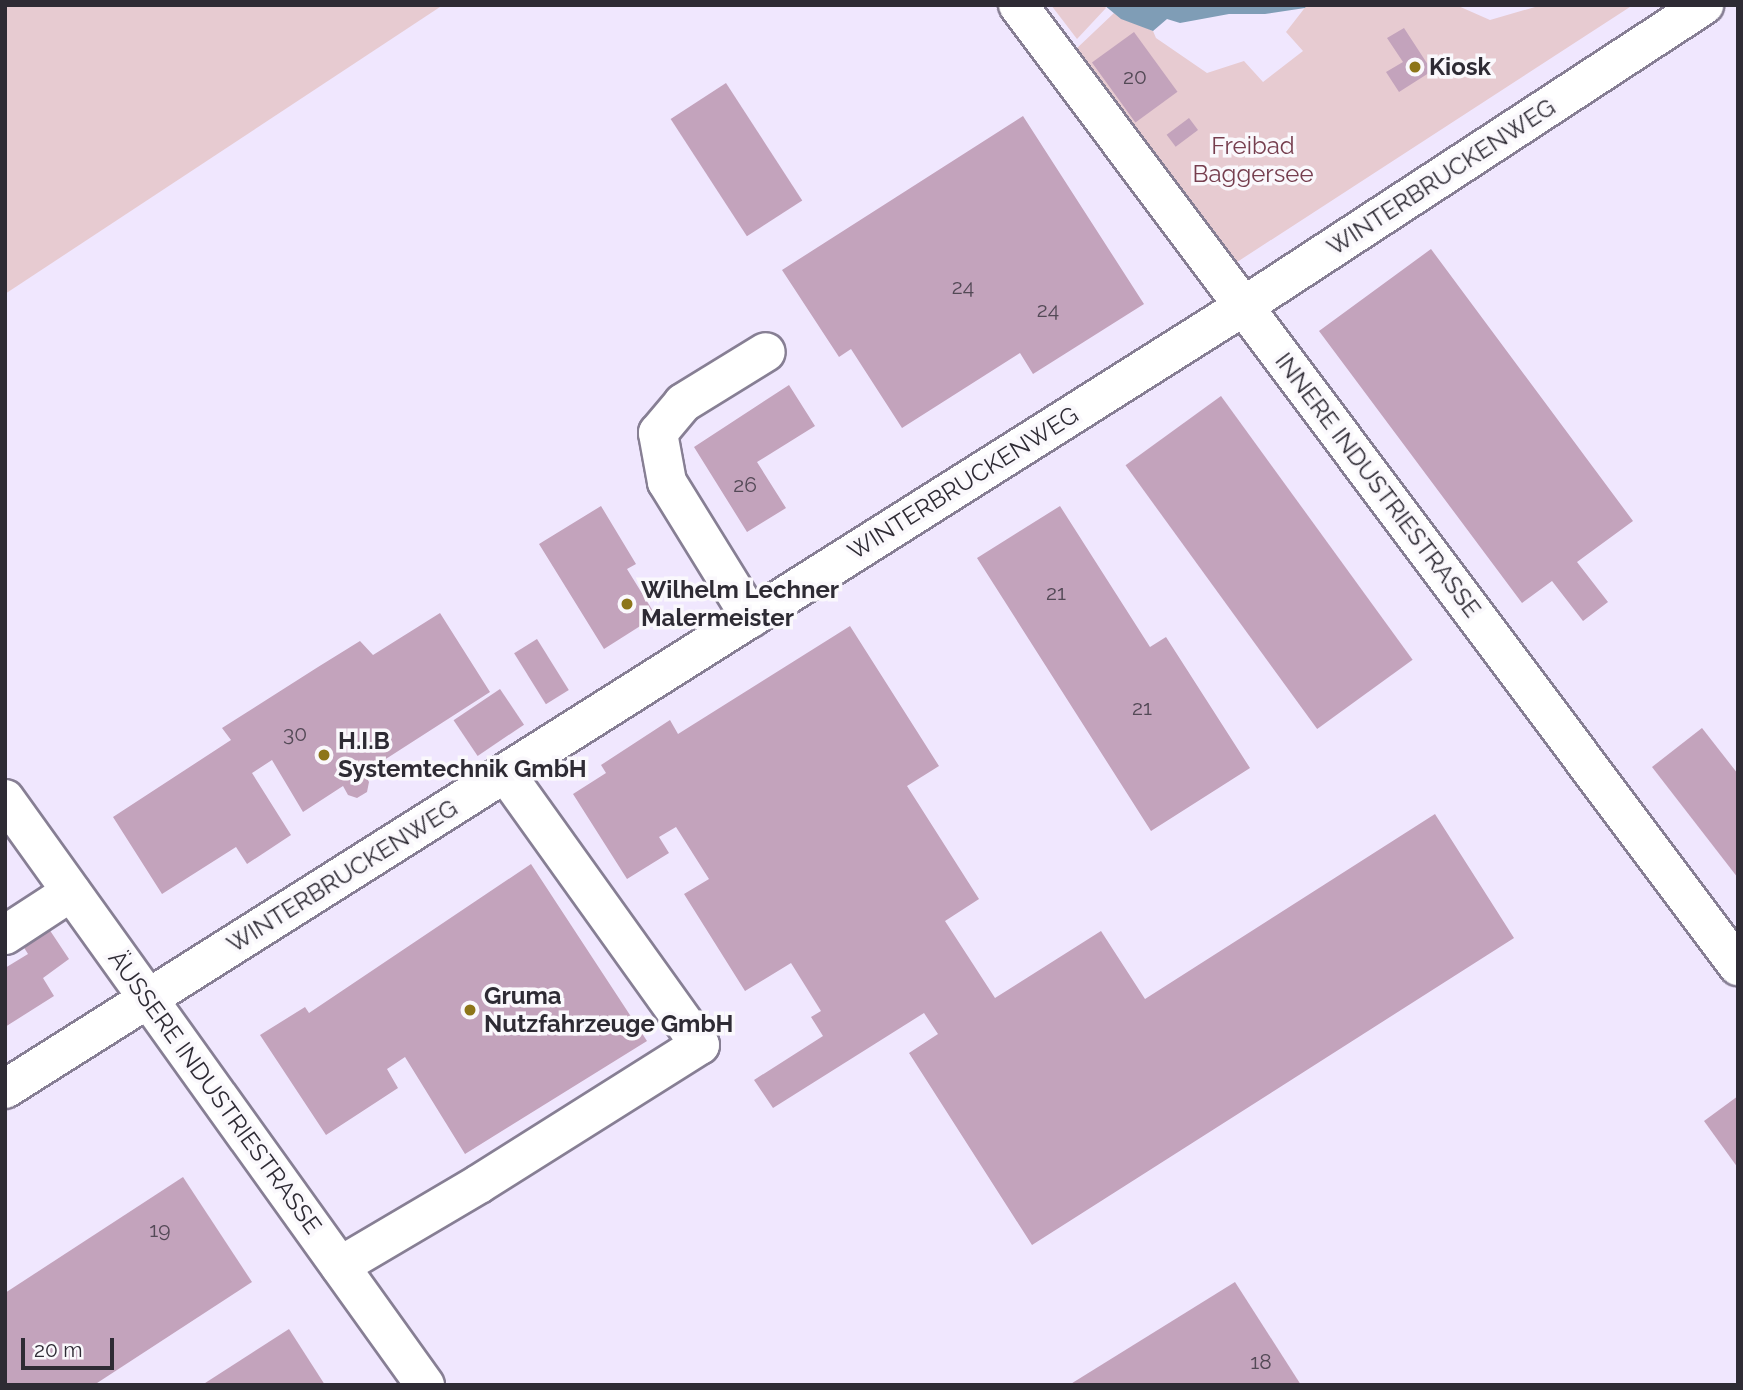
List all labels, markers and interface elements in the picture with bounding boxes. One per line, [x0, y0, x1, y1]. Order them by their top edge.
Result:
place label: Kiosk [1429, 53, 1491, 81]
marker: Kiosk [1407, 59, 1423, 75]
house number: 20 [1123, 64, 1147, 90]
street label: WINTERBRUCKENWEG [1322, 93, 1560, 261]
park label: Freibad Baggersee [1192, 132, 1314, 188]
house number: 24 [952, 274, 974, 300]
house number: 24 [1037, 297, 1059, 323]
street label: INNERE INDUSTRIESTRASSE [1269, 347, 1487, 623]
street label: WINTERBRUCKENWEG [843, 400, 1083, 566]
house number: 26 [733, 472, 757, 498]
place label: Wilhelm Lechner Malermeister [641, 576, 839, 632]
house number: 21 [1046, 580, 1066, 606]
marker: Wilhelm Lechner Malermeister [619, 596, 635, 612]
house number: 21 [1132, 695, 1152, 721]
house number: 30 [283, 721, 307, 747]
place label: H.I.B Systemtechnik GmbH [338, 727, 587, 783]
marker: H.I.B Systemtechnik GmbH [316, 747, 332, 763]
street label: WINTERBRUCKENWEG [222, 793, 462, 959]
street label: ÄUSSERE INDUSTRIESTRASSE [102, 945, 328, 1239]
place label: Gruma Nutzfahrzeuge GmbH [484, 982, 733, 1038]
marker: Gruma Nutzfahrzeuge GmbH [462, 1002, 478, 1018]
house number: 19 [149, 1217, 171, 1243]
scale bar [24, 1324, 117, 1368]
text: 20 m [34, 1337, 82, 1362]
house number: 18 [1250, 1349, 1272, 1375]

